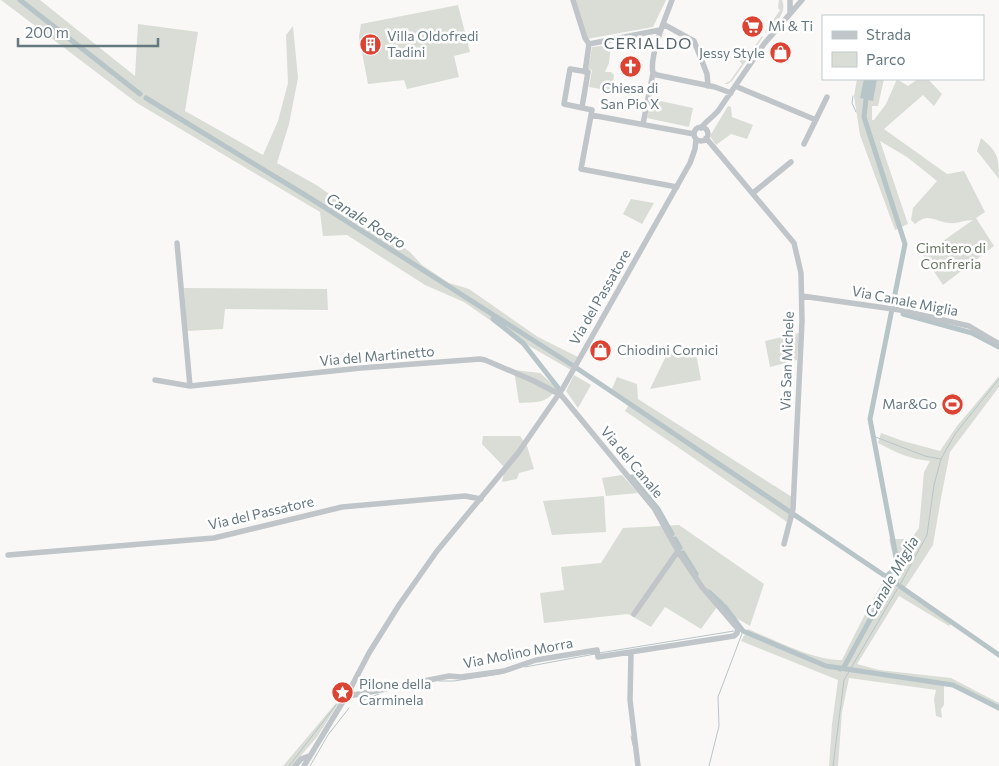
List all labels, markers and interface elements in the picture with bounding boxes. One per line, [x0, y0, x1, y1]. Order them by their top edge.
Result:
supermarket icon: Mi & Ti [740, 14, 764, 38]
scale bar [18, 15, 158, 47]
legend [822, 15, 984, 80]
place label: Mi & Ti [768, 17, 813, 34]
text: 200 m [25, 23, 69, 41]
text: Strada [866, 25, 911, 43]
place label: Villa Oldofredi Tadini [387, 27, 479, 60]
building icon: Villa Oldofredi Tadini [359, 32, 383, 56]
district label: CERIALDO [604, 33, 692, 52]
shop icon: Jessy Style [769, 41, 793, 65]
place label: Jessy Style [699, 44, 765, 61]
text: Parco [866, 50, 905, 68]
church icon: Chiesa di San Pio X [618, 54, 642, 78]
place label: Chiesa di San Pio X [600, 79, 660, 112]
water label: Canale Roero [323, 189, 410, 252]
park label: Cimitero di Confreria [916, 239, 986, 272]
street label: Via del Passatore [565, 246, 634, 348]
street label: Via Canale Miglia [850, 282, 960, 319]
street label: Via San Michele [776, 311, 797, 411]
shop icon: Chiodini Cornici [589, 338, 613, 362]
place label: Chiodini Cornici [617, 341, 718, 358]
street label: Via del Martinetto [319, 342, 435, 369]
sports icon: Mar&Go [941, 392, 965, 416]
place label: Mar&Go [882, 395, 937, 412]
street label: Via del Canale [598, 422, 667, 501]
street label: Via del Passatore [206, 492, 315, 533]
water label: Canale Miglia [861, 532, 922, 620]
street label: Via Molino Morra [462, 634, 574, 671]
place label: Pilone della Carminela [359, 675, 431, 708]
place icon: Pilone della Carminela [331, 680, 355, 704]

